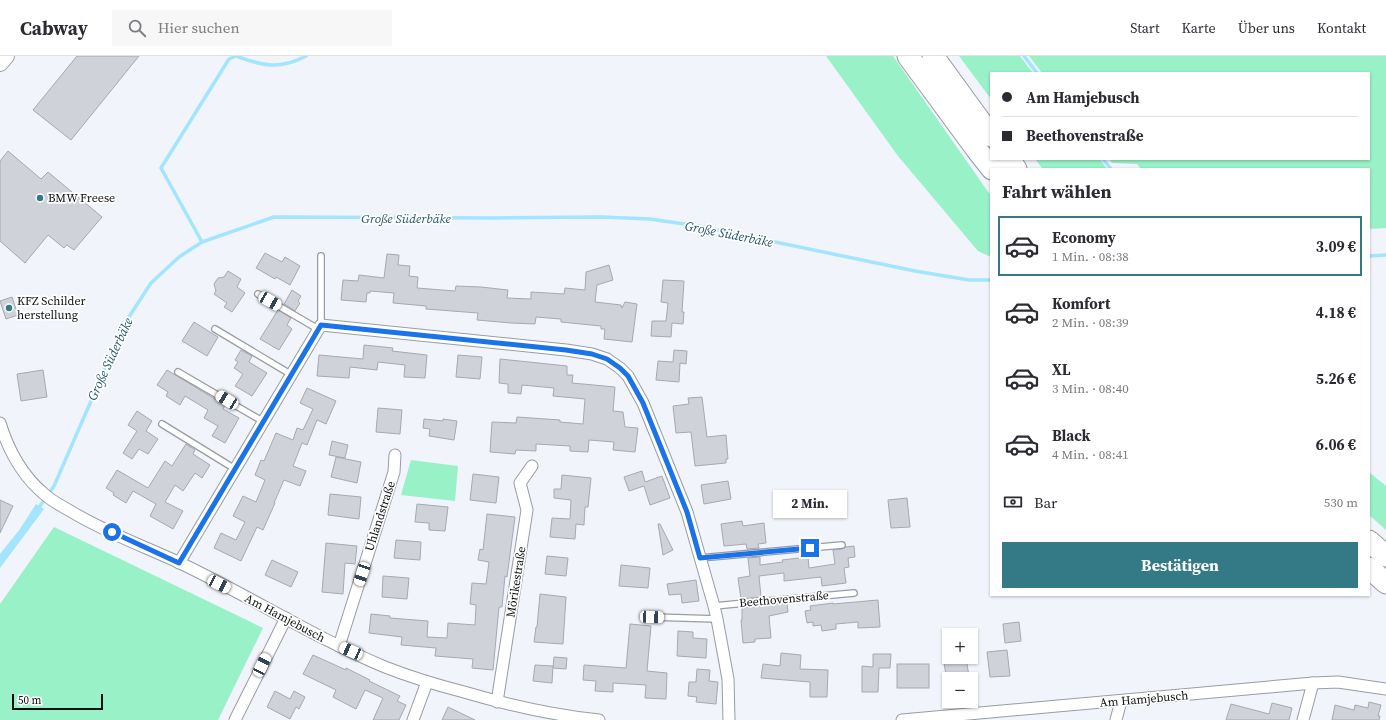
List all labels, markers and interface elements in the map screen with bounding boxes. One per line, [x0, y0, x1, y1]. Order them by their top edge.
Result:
search box [112, 10, 392, 46]
text: Cabway [20, 15, 88, 41]
icon: search [126, 17, 148, 39]
text: Hier suchen [158, 17, 240, 38]
text: Start [1130, 18, 1160, 38]
text: Karte [1182, 18, 1216, 38]
text: Über uns [1238, 18, 1295, 38]
text: Kontakt [1317, 18, 1366, 38]
text: Am Hamjebusch [1026, 87, 1140, 108]
text: Beethovenstraße [1026, 125, 1144, 146]
text: Fahrt wählen [1002, 179, 1112, 204]
place label: BMW Freese [48, 190, 115, 206]
marker: BMW Freese [35, 193, 45, 203]
water label: Große Süderbäke [361, 210, 451, 227]
water label: Große Süderbäke [683, 217, 775, 251]
text: Economy [1052, 227, 1116, 248]
icon: car [1004, 228, 1040, 264]
text: 3.09 € [1316, 236, 1356, 257]
text: 1 Min. · 08:38 [1052, 248, 1129, 265]
car [257, 290, 283, 312]
place label: KFZ Schilder herstellung [17, 293, 86, 323]
text: Komfort [1052, 293, 1110, 314]
icon: car [1004, 294, 1040, 330]
text: 4.18 € [1316, 302, 1356, 323]
marker: KFZ Schilder herstellung [4, 303, 14, 313]
water label: Große Süderbäke [83, 314, 137, 403]
text: 2 Min. · 08:39 [1052, 314, 1129, 331]
text: XL [1052, 359, 1071, 380]
icon: car [1004, 360, 1040, 396]
text: 5.26 € [1316, 368, 1356, 389]
text: 3 Min. · 08:40 [1052, 380, 1129, 397]
car [214, 389, 240, 411]
text: Black [1052, 425, 1091, 446]
icon: car [1004, 426, 1040, 462]
text: 6.06 € [1316, 434, 1356, 455]
text: 4 Min. · 08:41 [1052, 446, 1129, 463]
street label: Uhlandstraße [361, 479, 399, 553]
callout: 2 Min. [773, 490, 847, 518]
icon: cash [1002, 491, 1024, 513]
text: Bar [1034, 492, 1057, 513]
text: 530 m [1324, 494, 1358, 511]
text: 2 Min. [791, 495, 829, 512]
route start [103, 523, 121, 541]
route end [801, 539, 819, 557]
button: Bestätigen [1002, 542, 1358, 588]
street label: Mörikestraße [502, 545, 530, 619]
car [353, 561, 371, 587]
car [206, 573, 232, 595]
street label: Beethovenstraße [738, 587, 830, 611]
street label: Am Hamjebusch [242, 590, 328, 646]
car [640, 611, 664, 623]
map controls [942, 628, 978, 708]
button: + [942, 628, 978, 664]
car [338, 641, 364, 661]
car [251, 652, 273, 678]
button: − [942, 672, 978, 708]
street label: Am Hamjebusch [1099, 687, 1189, 711]
scale bar [12, 692, 103, 711]
text: 50 m [18, 693, 41, 708]

